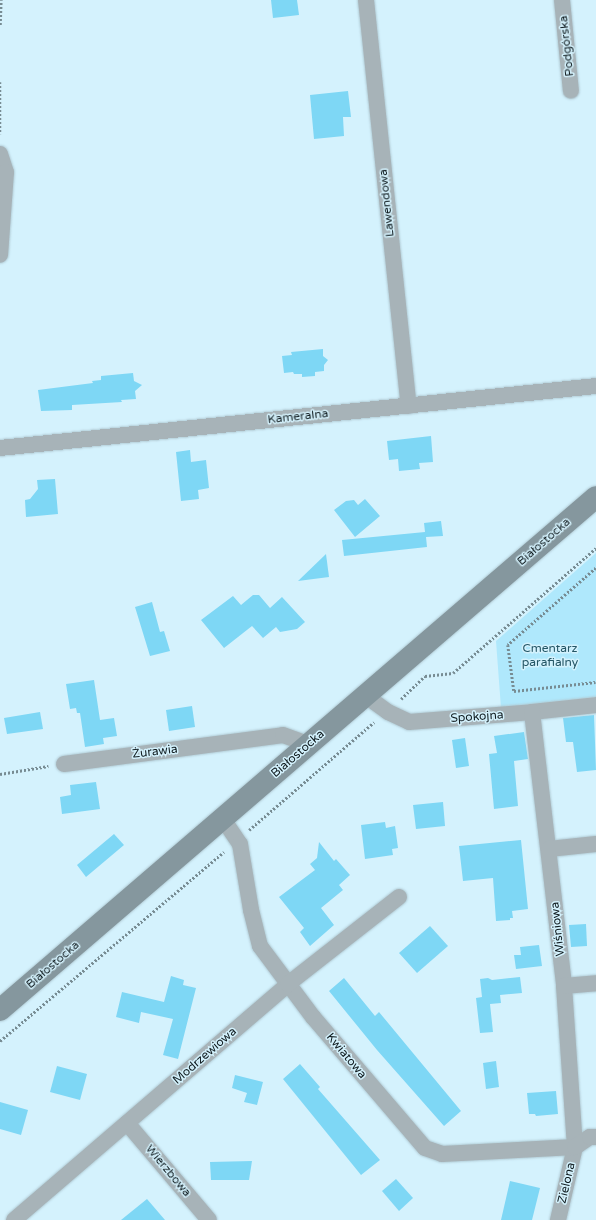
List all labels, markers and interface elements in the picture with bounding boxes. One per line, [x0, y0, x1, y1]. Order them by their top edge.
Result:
street label: Podgórska [557, 15, 577, 77]
street label: Lawendowa [376, 168, 398, 238]
street label: Kameralna [267, 407, 329, 427]
street label: Białostocka [515, 515, 573, 569]
park label: Cmentarz parafialny [522, 642, 578, 670]
street label: Spokojna [450, 708, 504, 726]
street label: Białostocka [269, 727, 327, 781]
street label: Żurawia [132, 742, 178, 762]
street label: Wiśniowa [548, 901, 568, 957]
street label: Białostocka [24, 938, 82, 992]
street label: Modrzewiowa [170, 1024, 240, 1088]
street label: Kwiatowa [323, 1030, 369, 1082]
street label: Wierzbowa [142, 1142, 194, 1200]
street label: Zielona [555, 1161, 579, 1205]

